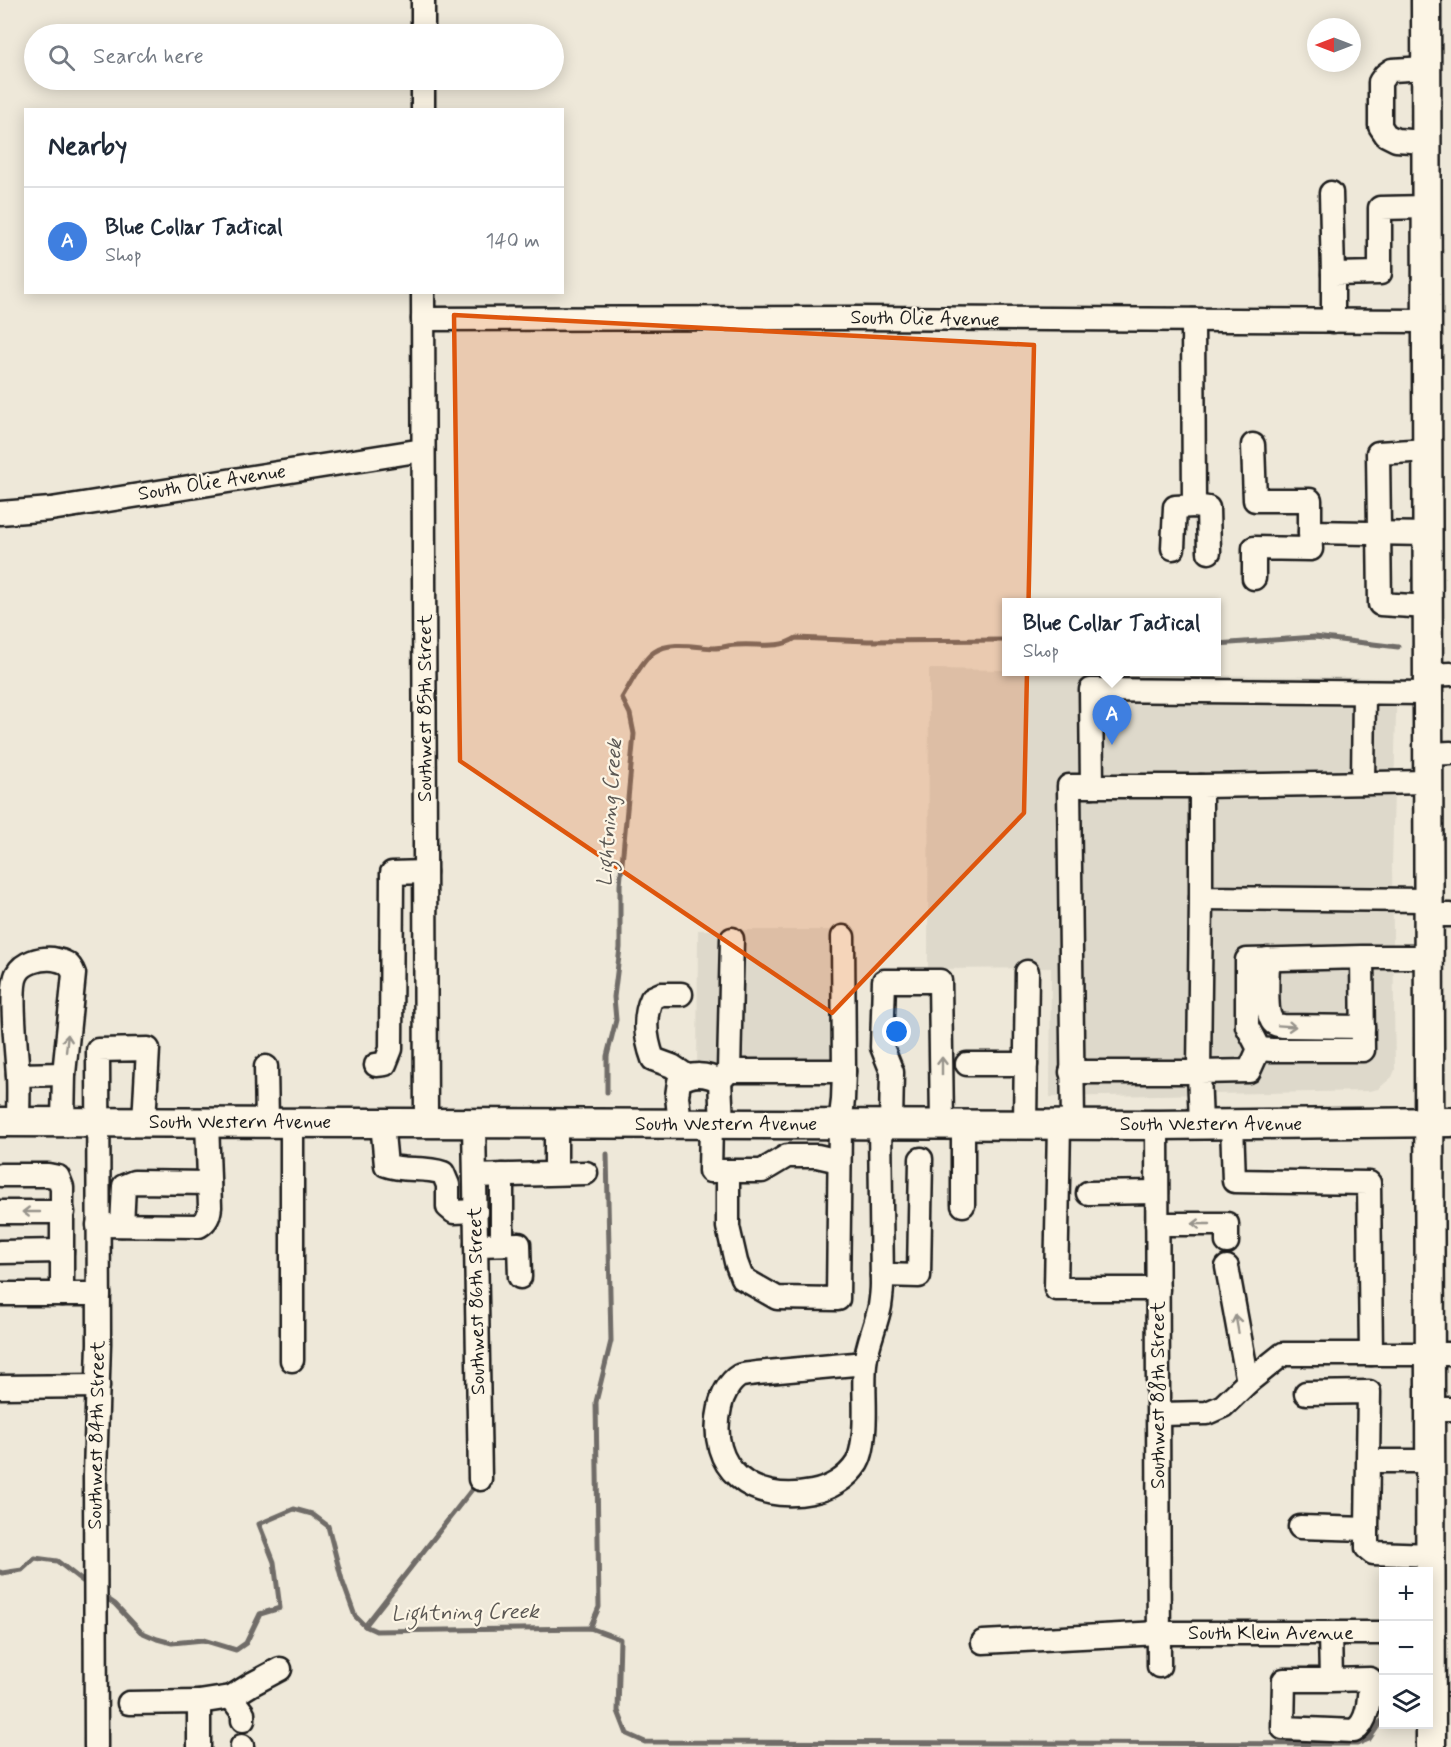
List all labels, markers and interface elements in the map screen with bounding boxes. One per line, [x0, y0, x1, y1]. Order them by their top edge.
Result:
north arrow [1307, 18, 1361, 72]
search box [24, 24, 564, 90]
icon: search [45, 41, 78, 74]
text: Search here [93, 43, 204, 71]
text: Nearby [48, 130, 127, 164]
text: Blue Collar Tactical [105, 214, 283, 242]
text: A [61, 228, 74, 255]
text: 140 m [486, 228, 540, 255]
text: Shop [105, 242, 142, 269]
street label: South Olie Avenue [850, 304, 1000, 334]
street label: South Olie Avenue [136, 458, 288, 508]
popup [1002, 598, 1221, 676]
text: Blue Collar Tactical [1023, 610, 1200, 638]
street label: Southwest 85th Street [412, 614, 439, 802]
text: Shop [1023, 638, 1059, 665]
pin: A [1092, 696, 1132, 745]
water label: Lightning Creek [591, 737, 631, 888]
your location [882, 1017, 911, 1046]
one-way arrow [1277, 1021, 1297, 1032]
one-way arrow [62, 1033, 73, 1053]
one-way arrow [936, 1056, 948, 1076]
street label: South Western Avenue [149, 1109, 331, 1136]
street label: South Western Avenue [635, 1111, 817, 1138]
street label: South Western Avenue [1120, 1111, 1302, 1138]
one-way arrow [22, 1206, 42, 1218]
street label: Southwest 86th Street [462, 1206, 492, 1395]
one-way arrow [1192, 1218, 1212, 1230]
street label: Southwest 88th Street [1145, 1301, 1172, 1489]
one-way arrow [1231, 1315, 1242, 1334]
street label: Southwest 84th Street [82, 1340, 112, 1530]
map controls [1379, 1567, 1433, 1729]
button: + [1379, 1567, 1433, 1621]
water label: Lightning Creek [391, 1598, 540, 1630]
street label: South Klein Avenue [1188, 1620, 1354, 1647]
button: − [1379, 1621, 1433, 1675]
button: layers [1379, 1675, 1433, 1729]

